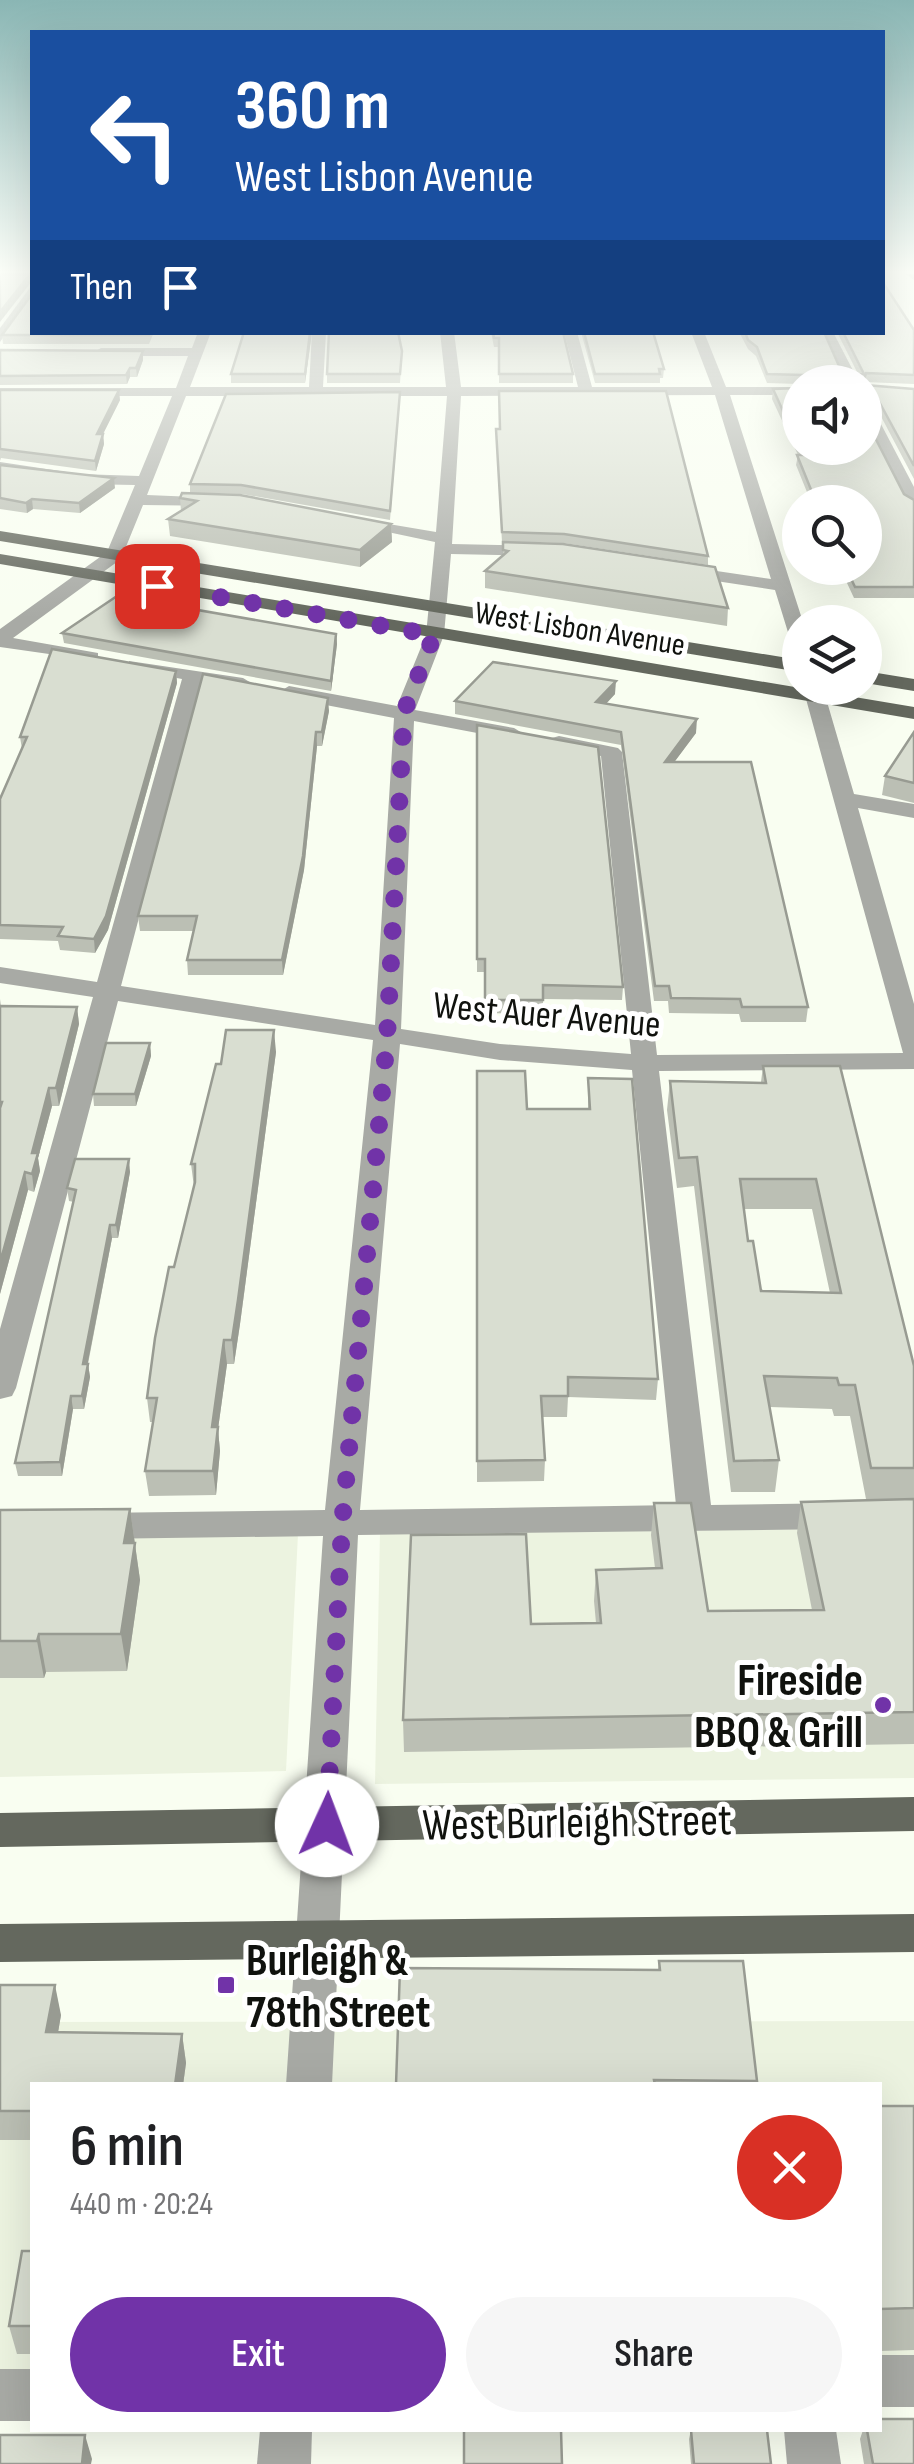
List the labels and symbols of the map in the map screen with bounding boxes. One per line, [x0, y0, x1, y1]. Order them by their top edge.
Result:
pin [115, 544, 200, 629]
street label: West Lisbon Avenue [472, 594, 688, 665]
street label: West Auer Avenue [431, 983, 662, 1048]
place label: Fireside BBQ & Grill [694, 1654, 863, 1761]
marker: Fireside BBQ & Grill [872, 1694, 894, 1716]
position arrow [275, 1773, 379, 1877]
street label: West Burleigh Street [422, 1793, 732, 1854]
place label: Burleigh & 78th Street [246, 1934, 430, 2041]
marker: Burleigh & 78th Street [215, 1974, 237, 1996]

